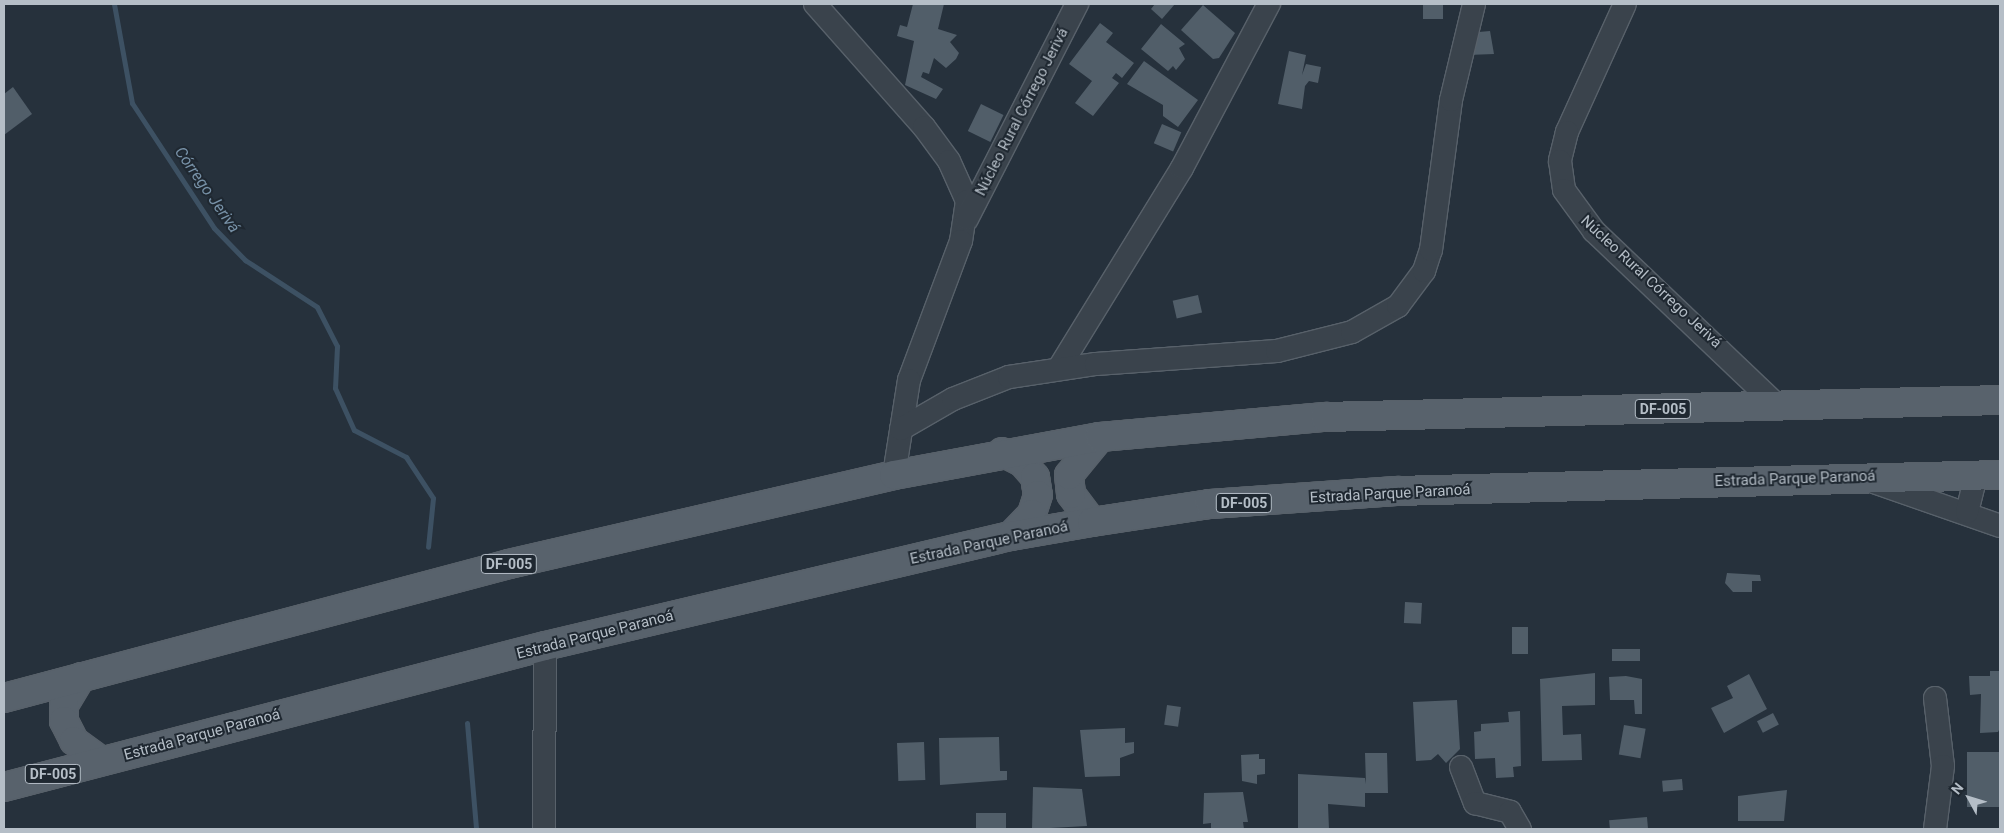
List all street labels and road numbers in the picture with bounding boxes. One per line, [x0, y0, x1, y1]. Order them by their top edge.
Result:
street label: Núcleo Rural Córrego Jerivá [972, 25, 1072, 199]
street label: Núcleo Rural Córrego Jerivá [1577, 212, 1725, 352]
road number: DF-005 [1634, 398, 1692, 420]
street label: Estrada Parque Paranoá [1714, 467, 1876, 491]
street label: Estrada Parque Paranoá [1309, 481, 1471, 507]
road number: DF-005 [1215, 492, 1273, 514]
street label: Estrada Parque Paranoá [908, 517, 1070, 569]
road number: DF-005 [480, 552, 538, 576]
street label: Estrada Parque Paranoá [515, 607, 675, 663]
street label: Estrada Parque Paranoá [122, 705, 282, 765]
road number: DF-005 [24, 762, 82, 786]

